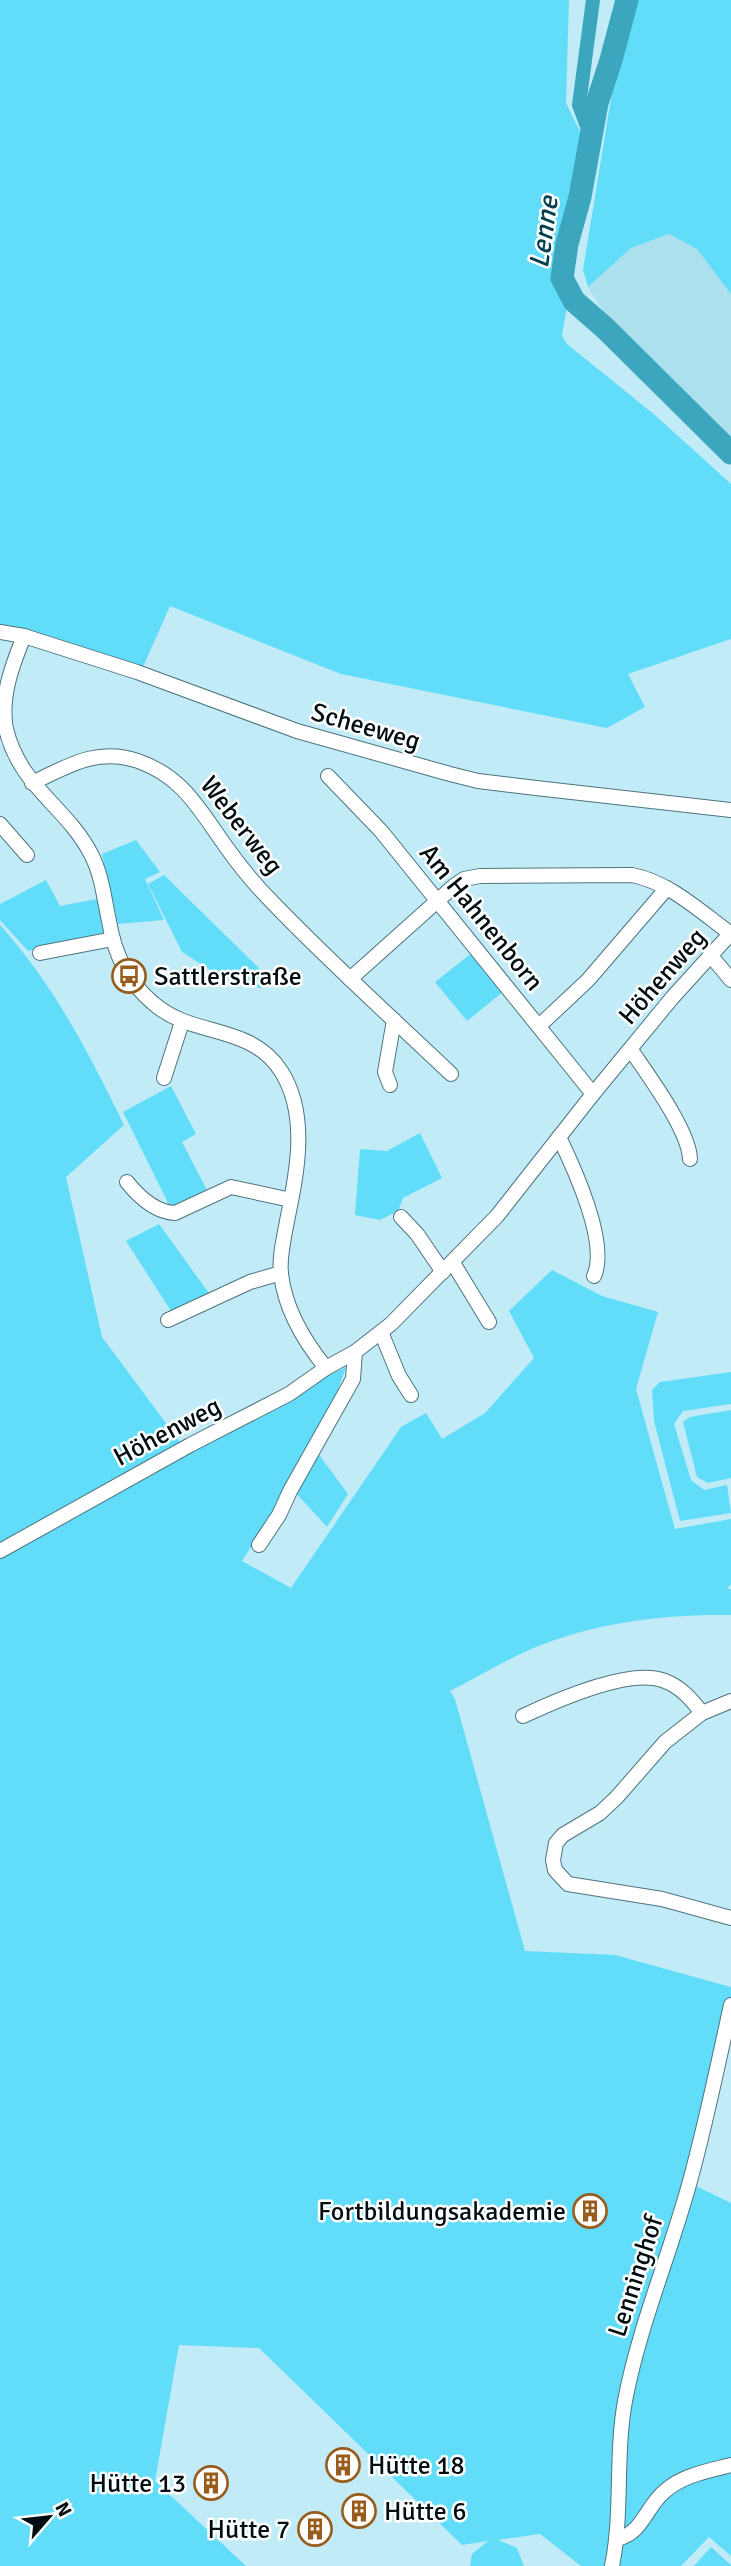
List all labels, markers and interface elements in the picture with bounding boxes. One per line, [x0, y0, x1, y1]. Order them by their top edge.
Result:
water label: Lenne [522, 192, 566, 270]
street label: Scheeweg [308, 696, 424, 758]
street label: Weberweg [193, 770, 290, 881]
street label: Am Hahnenborn [412, 838, 550, 997]
street label: Höhenweg [612, 922, 713, 1031]
bus stop icon: Sattlerstraße [110, 957, 148, 995]
place label: Sattlerstraße [154, 961, 302, 993]
street label: Höhenweg [108, 1390, 227, 1474]
building icon: Fortbildungsakademie [571, 2192, 609, 2230]
place label: Fortbildungsakademie [318, 2196, 566, 2228]
street label: Lenninghof [601, 2210, 671, 2341]
building icon: Hütte 18 [324, 2446, 362, 2484]
place label: Hütte 18 [368, 2450, 465, 2482]
building icon: Hütte 13 [192, 2464, 230, 2502]
place label: Hütte 13 [89, 2468, 186, 2500]
north arrow [14, 2482, 84, 2552]
building icon: Hütte 6 [340, 2492, 378, 2530]
place label: Hütte 6 [384, 2496, 467, 2528]
text: N [49, 2498, 77, 2521]
building icon: Hütte 7 [296, 2510, 334, 2548]
place label: Hütte 7 [208, 2514, 290, 2546]

